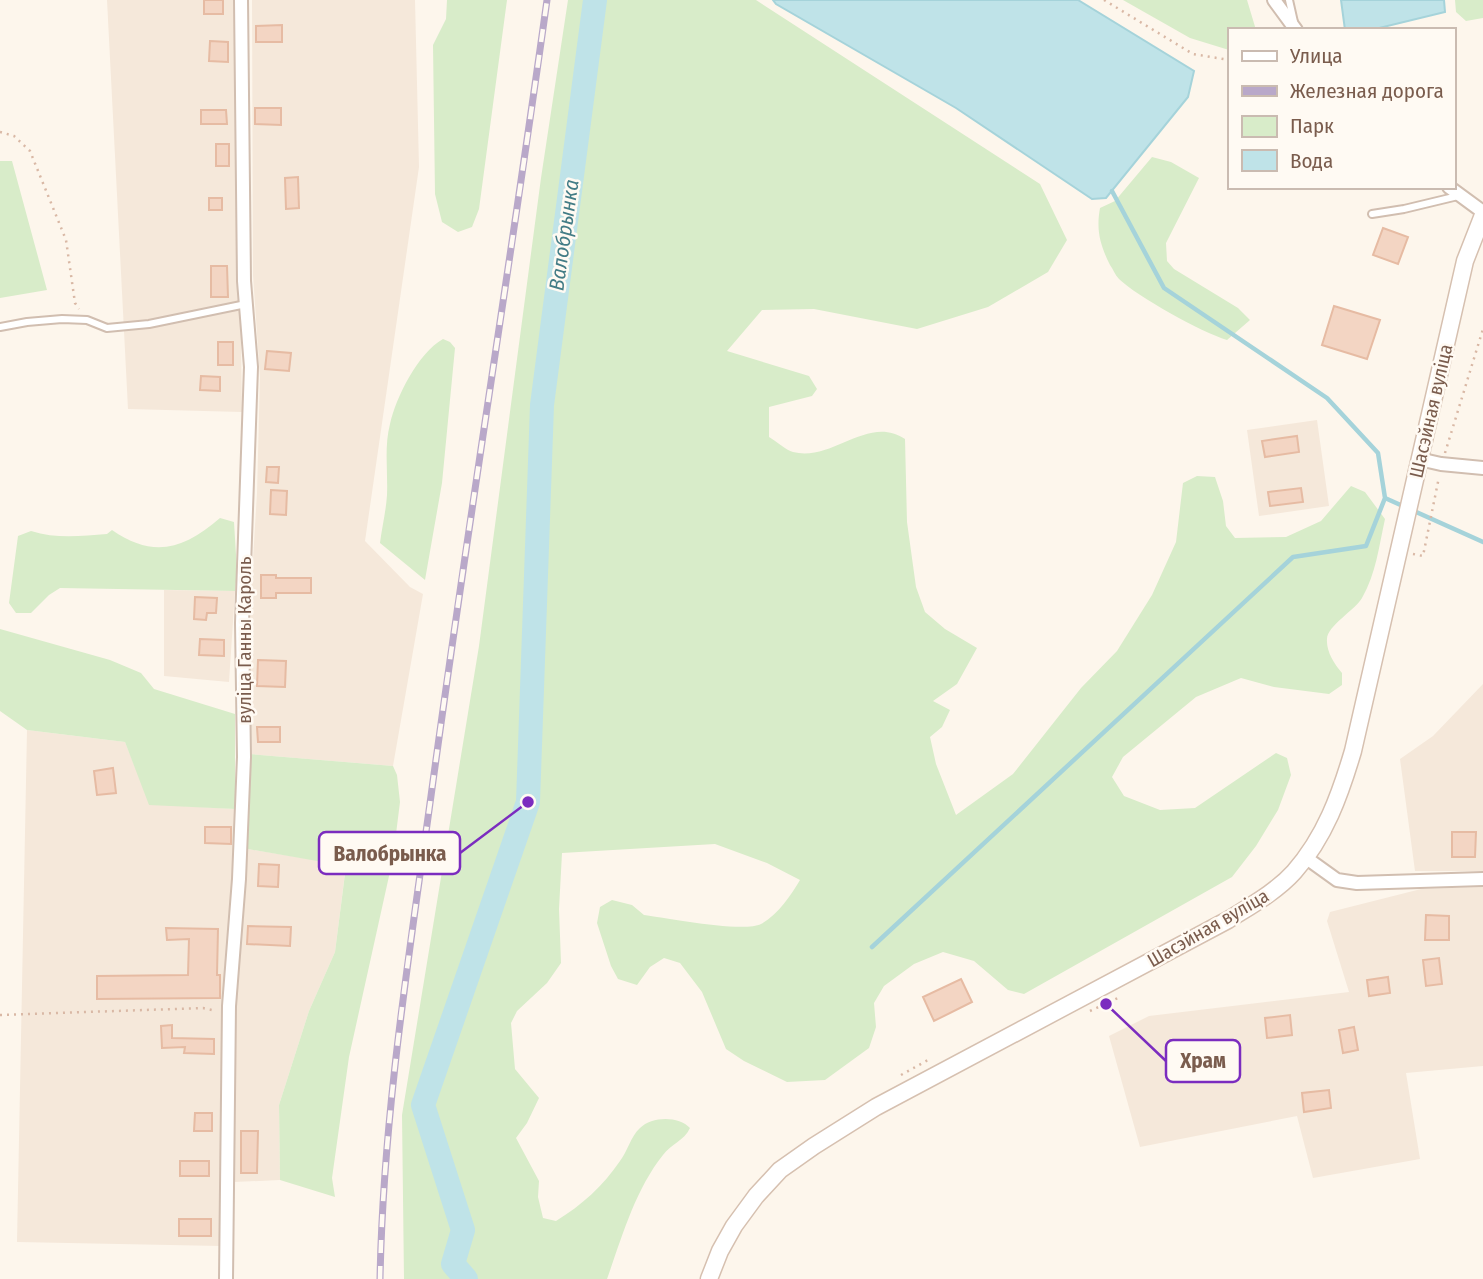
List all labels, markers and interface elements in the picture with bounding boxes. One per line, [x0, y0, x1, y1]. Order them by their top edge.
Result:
legend [1228, 28, 1455, 189]
text: Улица [1289, 43, 1343, 69]
text: Железная дорога [1290, 78, 1444, 104]
text: Парк [1290, 113, 1334, 139]
text: Вода [1290, 148, 1333, 174]
water label: Валобрынка [543, 178, 585, 292]
street label: Шасэйная вуліца [1404, 342, 1458, 480]
street label: вуліца Ганны Кароль [233, 556, 256, 724]
callout: Валобрынка [319, 832, 460, 874]
text: Валобрынка [333, 841, 447, 867]
street label: Шасэйная вуліца [1143, 884, 1273, 972]
callout: Храм [1166, 1040, 1240, 1082]
text: Храм [1179, 1048, 1226, 1074]

